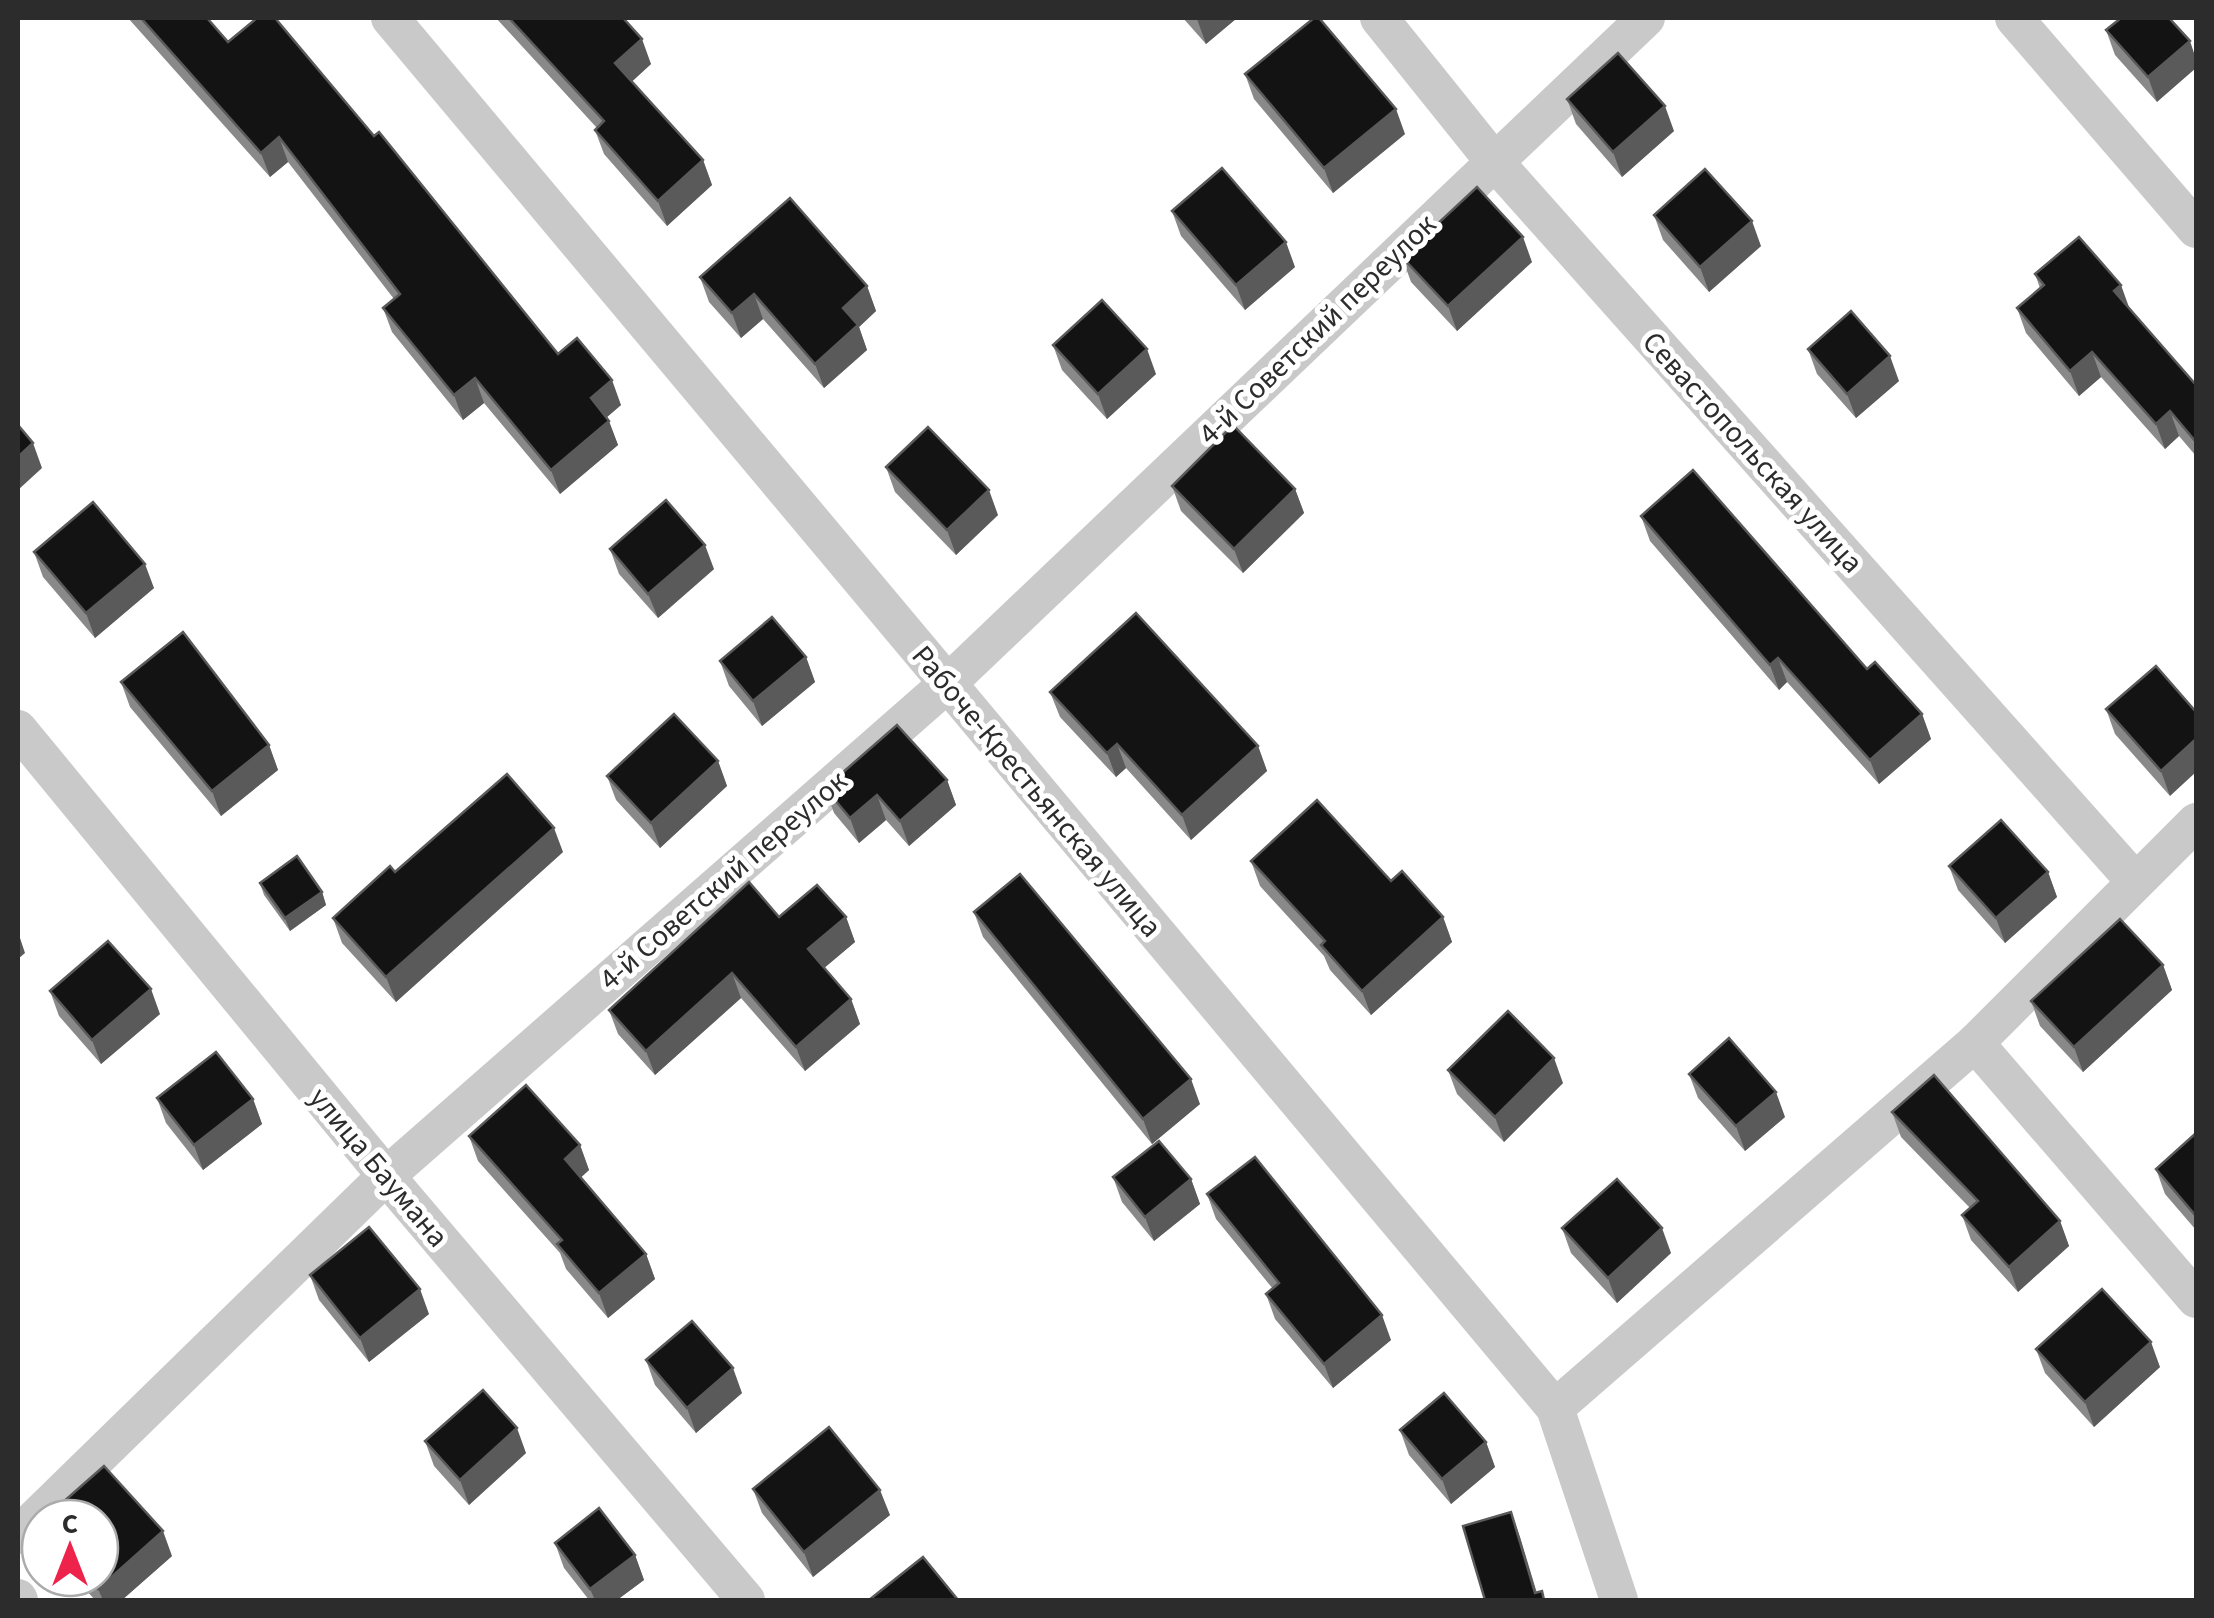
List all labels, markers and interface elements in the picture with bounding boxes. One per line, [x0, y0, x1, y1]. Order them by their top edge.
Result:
street label: 4-й Советский переулок [1189, 204, 1446, 455]
street label: Севастопольская улица [1632, 322, 1873, 583]
street label: Рабоче-Крестьянская улица [901, 636, 1172, 947]
street label: 4-й Советский переулок [590, 760, 857, 1000]
street label: улица Баумана [299, 1078, 458, 1257]
north arrow [20, 1498, 120, 1598]
text: С [62, 1504, 78, 1544]

